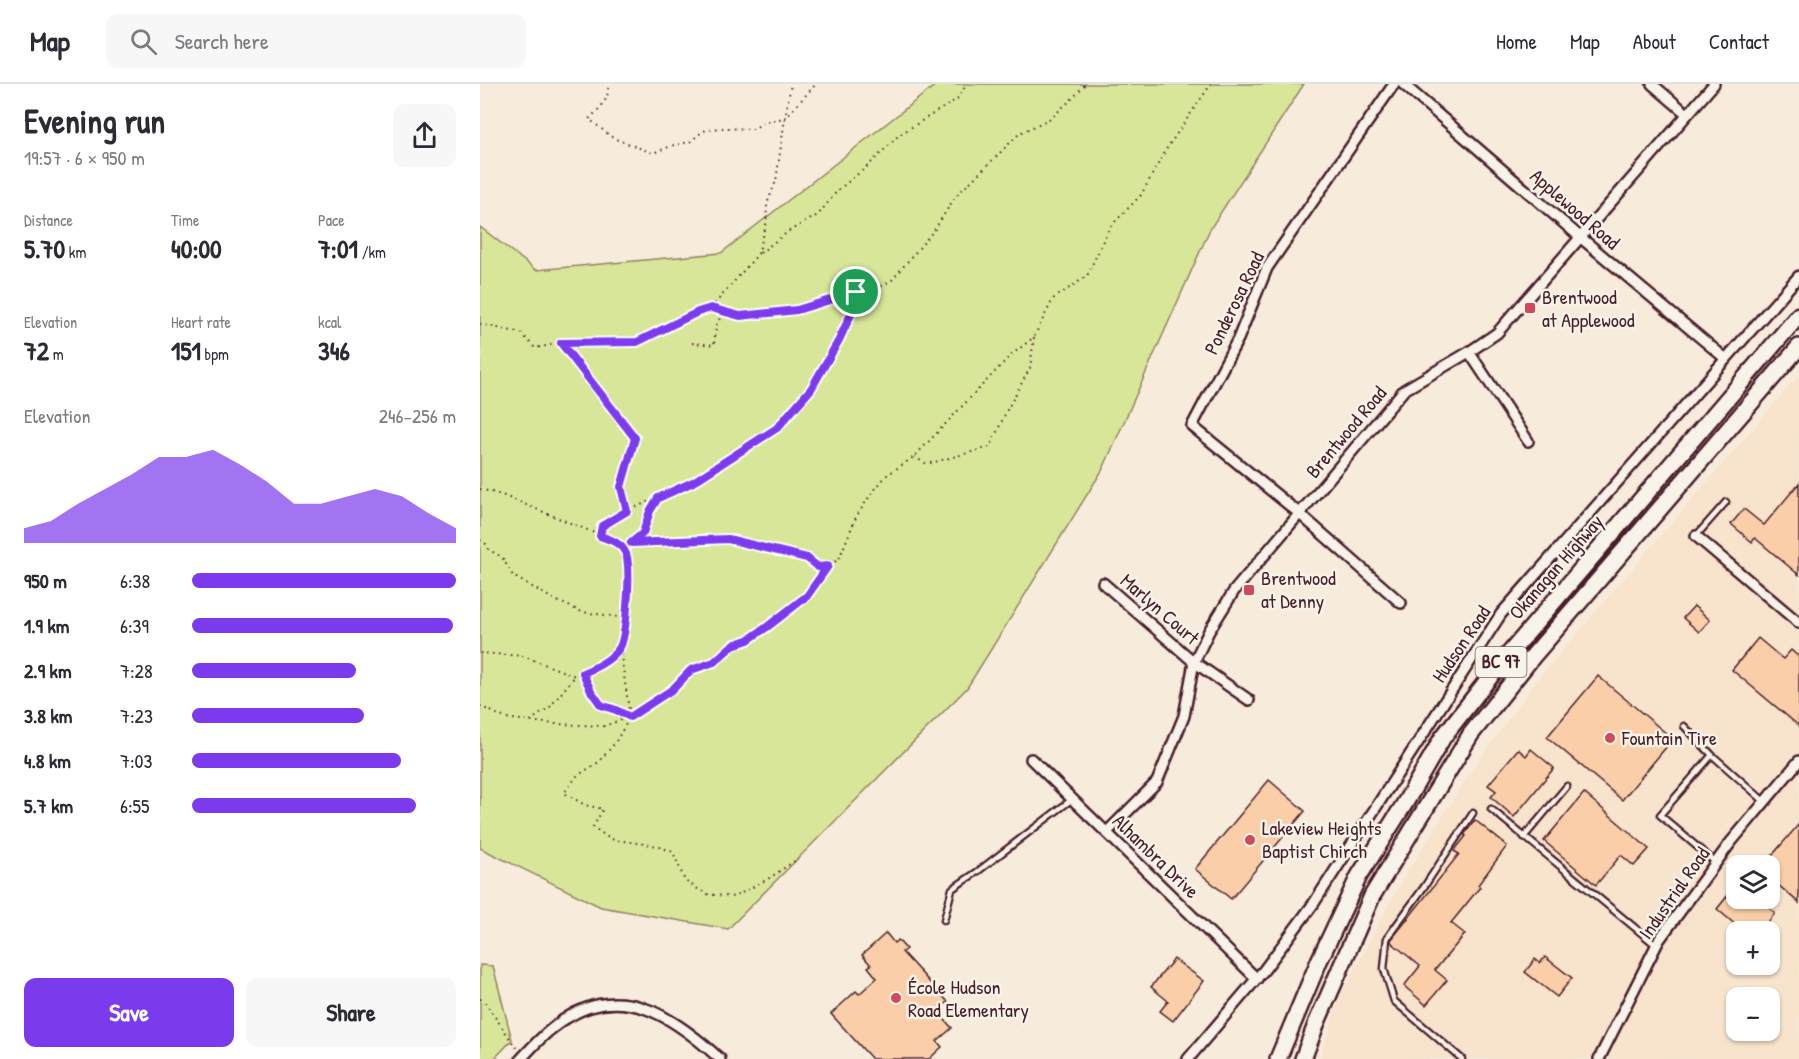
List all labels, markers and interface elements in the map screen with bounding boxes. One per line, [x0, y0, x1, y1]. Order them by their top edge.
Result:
search box [106, 14, 526, 68]
text: Map [30, 22, 70, 60]
icon: search [127, 25, 160, 58]
text: Search here [175, 26, 269, 56]
text: Home [1496, 27, 1537, 56]
text: Map [1570, 27, 1600, 56]
text: About [1633, 27, 1676, 56]
text: Contact [1709, 27, 1769, 56]
text: Evening run [24, 99, 165, 143]
button: share [393, 104, 456, 167]
text: 19:57 · 6 × 950 m [24, 144, 145, 171]
street label: Applewood Road [1525, 162, 1626, 255]
text: Distance [24, 209, 73, 231]
text: Time [171, 209, 199, 231]
text: Pace [318, 209, 345, 231]
text: 5.70 [24, 231, 65, 266]
text: 40:00 [171, 231, 222, 266]
text: 7:01 [318, 231, 358, 266]
text: km [65, 241, 86, 263]
text: /km [358, 241, 386, 263]
street label: Ponderosa Road [1197, 247, 1270, 359]
pin [830, 266, 881, 317]
icon: arrive [839, 275, 872, 308]
place label: Brentwood at Applewood [1542, 283, 1635, 333]
marker: Brentwood at Applewood [1523, 301, 1537, 315]
text: Elevation [24, 311, 77, 333]
text: Heart rate [171, 311, 231, 333]
text: kcal [318, 311, 341, 333]
text: 72 [24, 333, 49, 368]
text: 151 [171, 333, 201, 368]
text: 346 [318, 333, 350, 368]
text: m [49, 343, 64, 365]
text: bpm [201, 343, 229, 365]
street label: Brentwood Road [1299, 380, 1392, 483]
text: Elevation [24, 402, 90, 429]
text: 246–256 m [379, 402, 456, 429]
street label: Okanagan Highway [1502, 508, 1609, 625]
place label: Brentwood at Denny [1261, 564, 1336, 614]
text: 950 m [24, 567, 67, 594]
text: 6:38 [120, 567, 150, 594]
street label: Marlyn Court [1115, 567, 1206, 651]
marker: Brentwood at Denny [1242, 583, 1256, 597]
street label: Hudson Road [1425, 600, 1496, 687]
text: 1.9 km [24, 612, 69, 639]
text: 6:39 [120, 612, 149, 639]
road number: BC 97 [1476, 647, 1526, 677]
text: 2.9 km [24, 657, 71, 684]
text: 7:28 [120, 657, 153, 684]
text: 3.8 km [24, 702, 72, 729]
text: 7:23 [120, 702, 153, 729]
place label: Fountain Tire [1621, 724, 1717, 751]
marker: Fountain Tire [1603, 731, 1617, 745]
text: 4.8 km [24, 747, 71, 774]
text: 7:03 [120, 747, 152, 774]
text: 5.7 km [24, 792, 73, 819]
text: 6:55 [120, 792, 150, 819]
street label: Alhambra Drive [1107, 807, 1206, 904]
place label: Lakeview Heights Baptist Chirch [1262, 814, 1382, 864]
marker: Lakeview Heights Baptist Chirch [1243, 833, 1257, 847]
street label: Industrial Road [1632, 841, 1715, 944]
map controls [1726, 855, 1780, 1041]
button: layers [1726, 855, 1780, 909]
button: + [1726, 921, 1780, 975]
place label: École Hudson Road Elementary [908, 973, 1029, 1023]
button: Save [24, 978, 234, 1047]
button: Share [246, 978, 456, 1047]
button: − [1726, 987, 1780, 1041]
marker: École Hudson Road Elementary [889, 991, 903, 1005]

